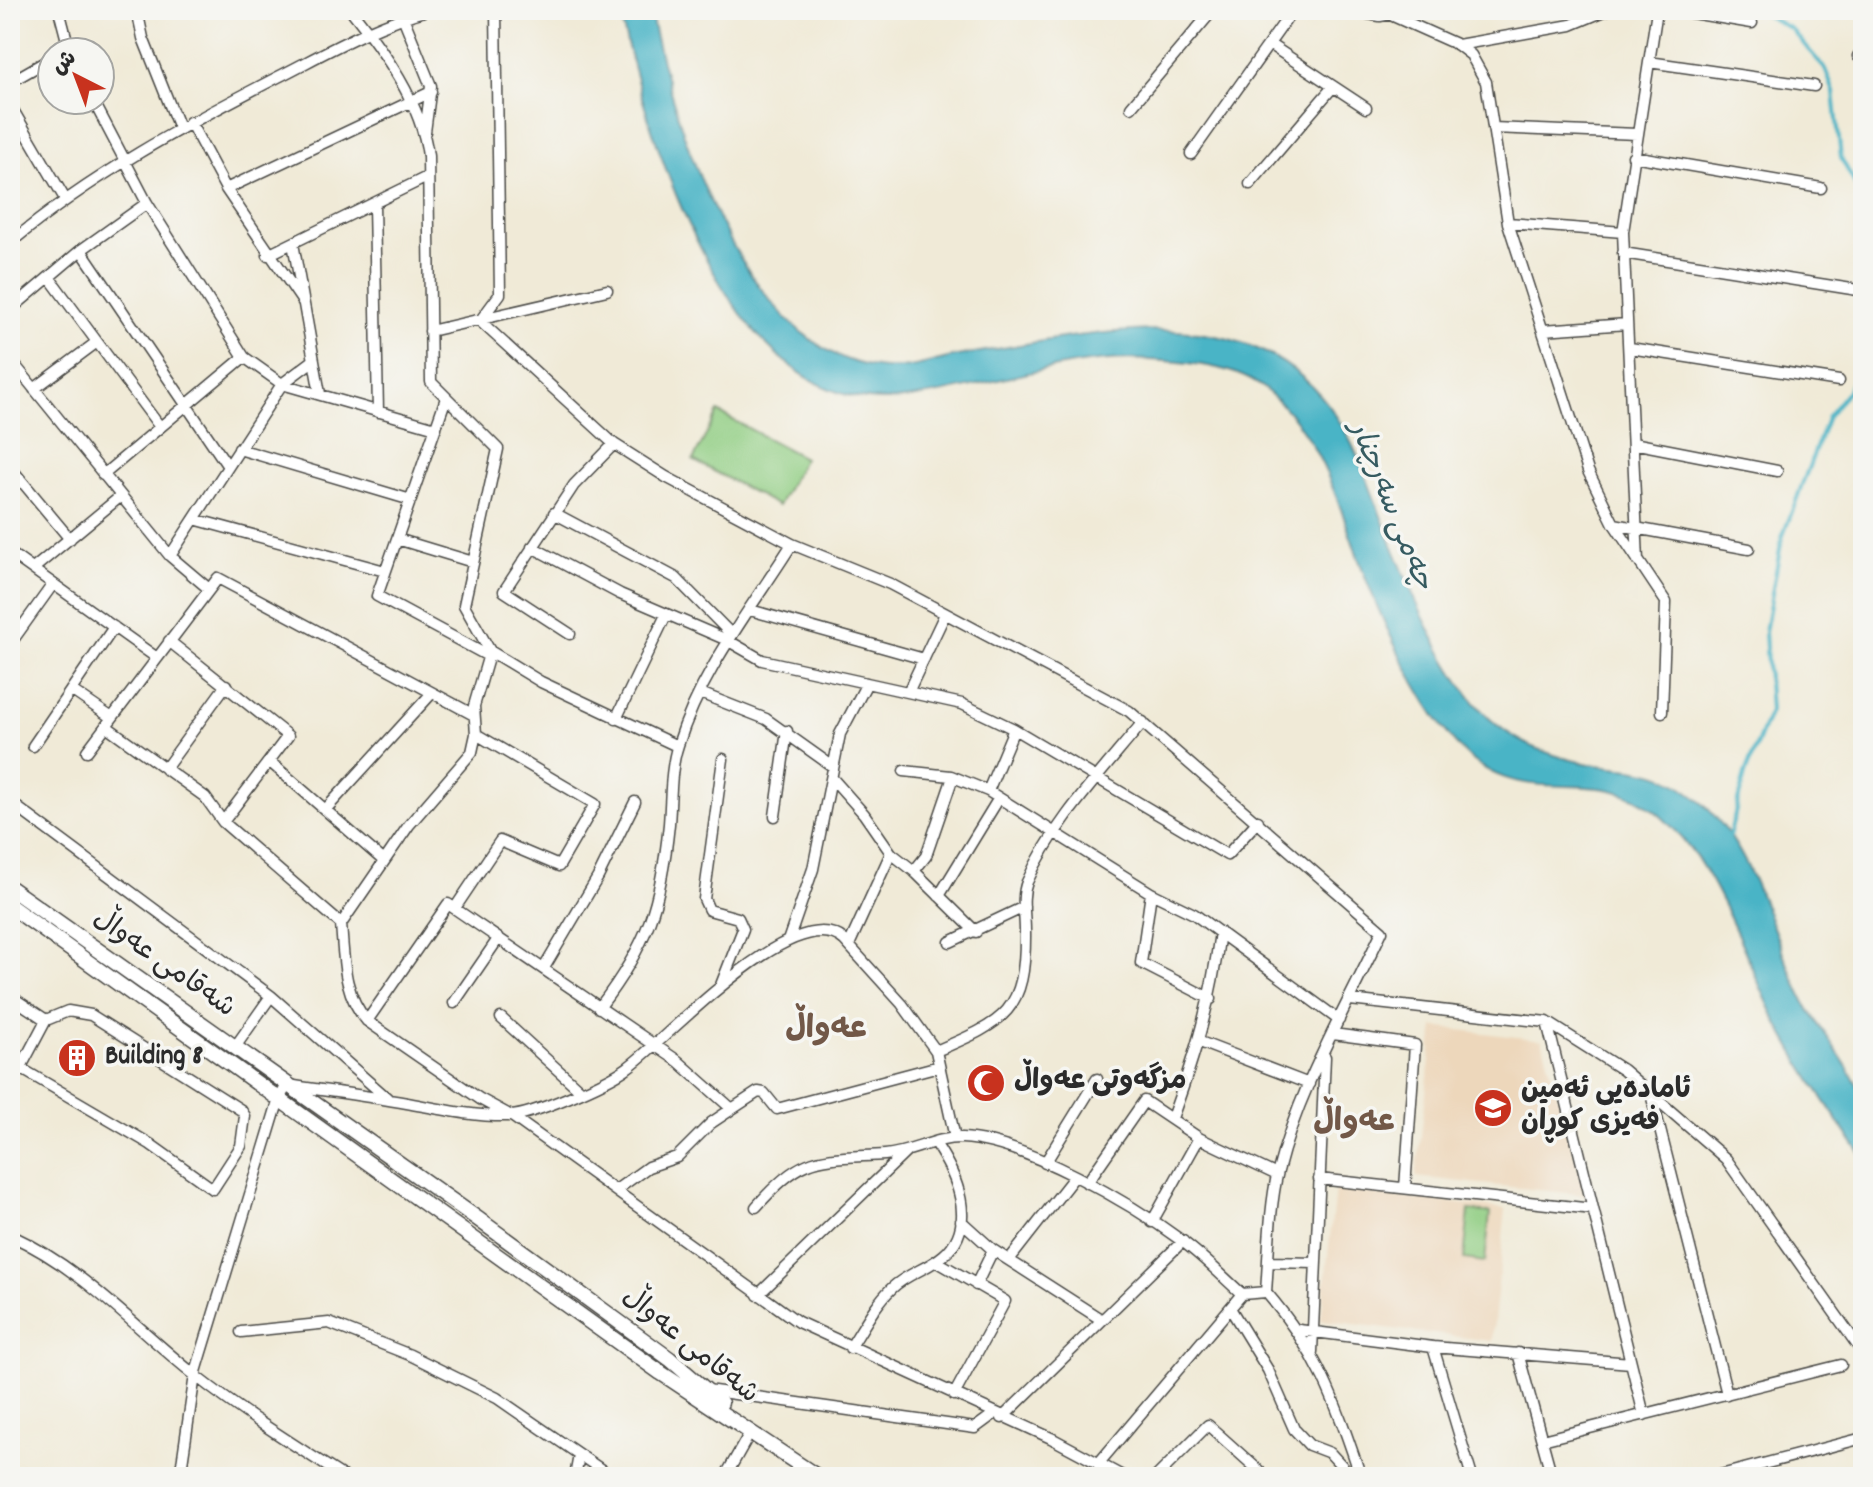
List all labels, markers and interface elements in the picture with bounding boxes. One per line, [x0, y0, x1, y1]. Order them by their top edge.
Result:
north arrow [36, 36, 116, 116]
text: ش [46, 44, 84, 83]
water label: چەمی سەرچنار [1335, 413, 1443, 598]
street label: شەقامی عەواڵ [83, 897, 246, 1029]
district label: عەواڵ [785, 1003, 867, 1054]
building icon: Building 8 [56, 1037, 98, 1079]
place label: Building 8 [105, 1038, 203, 1078]
place label: مزگەوتی عەواڵ [1014, 1058, 1186, 1103]
mosque icon: مزگەوتی عەواڵ [965, 1062, 1007, 1104]
place label: ئامادەیی ئەمین فەیزی کوڕان [1521, 1072, 1691, 1144]
school or university icon: ئامادەیی ئەمین فەیزی کوڕان [1472, 1087, 1514, 1129]
district label: عەواڵ [1313, 1096, 1395, 1147]
street label: شەقامی عەواڵ [612, 1275, 769, 1415]

